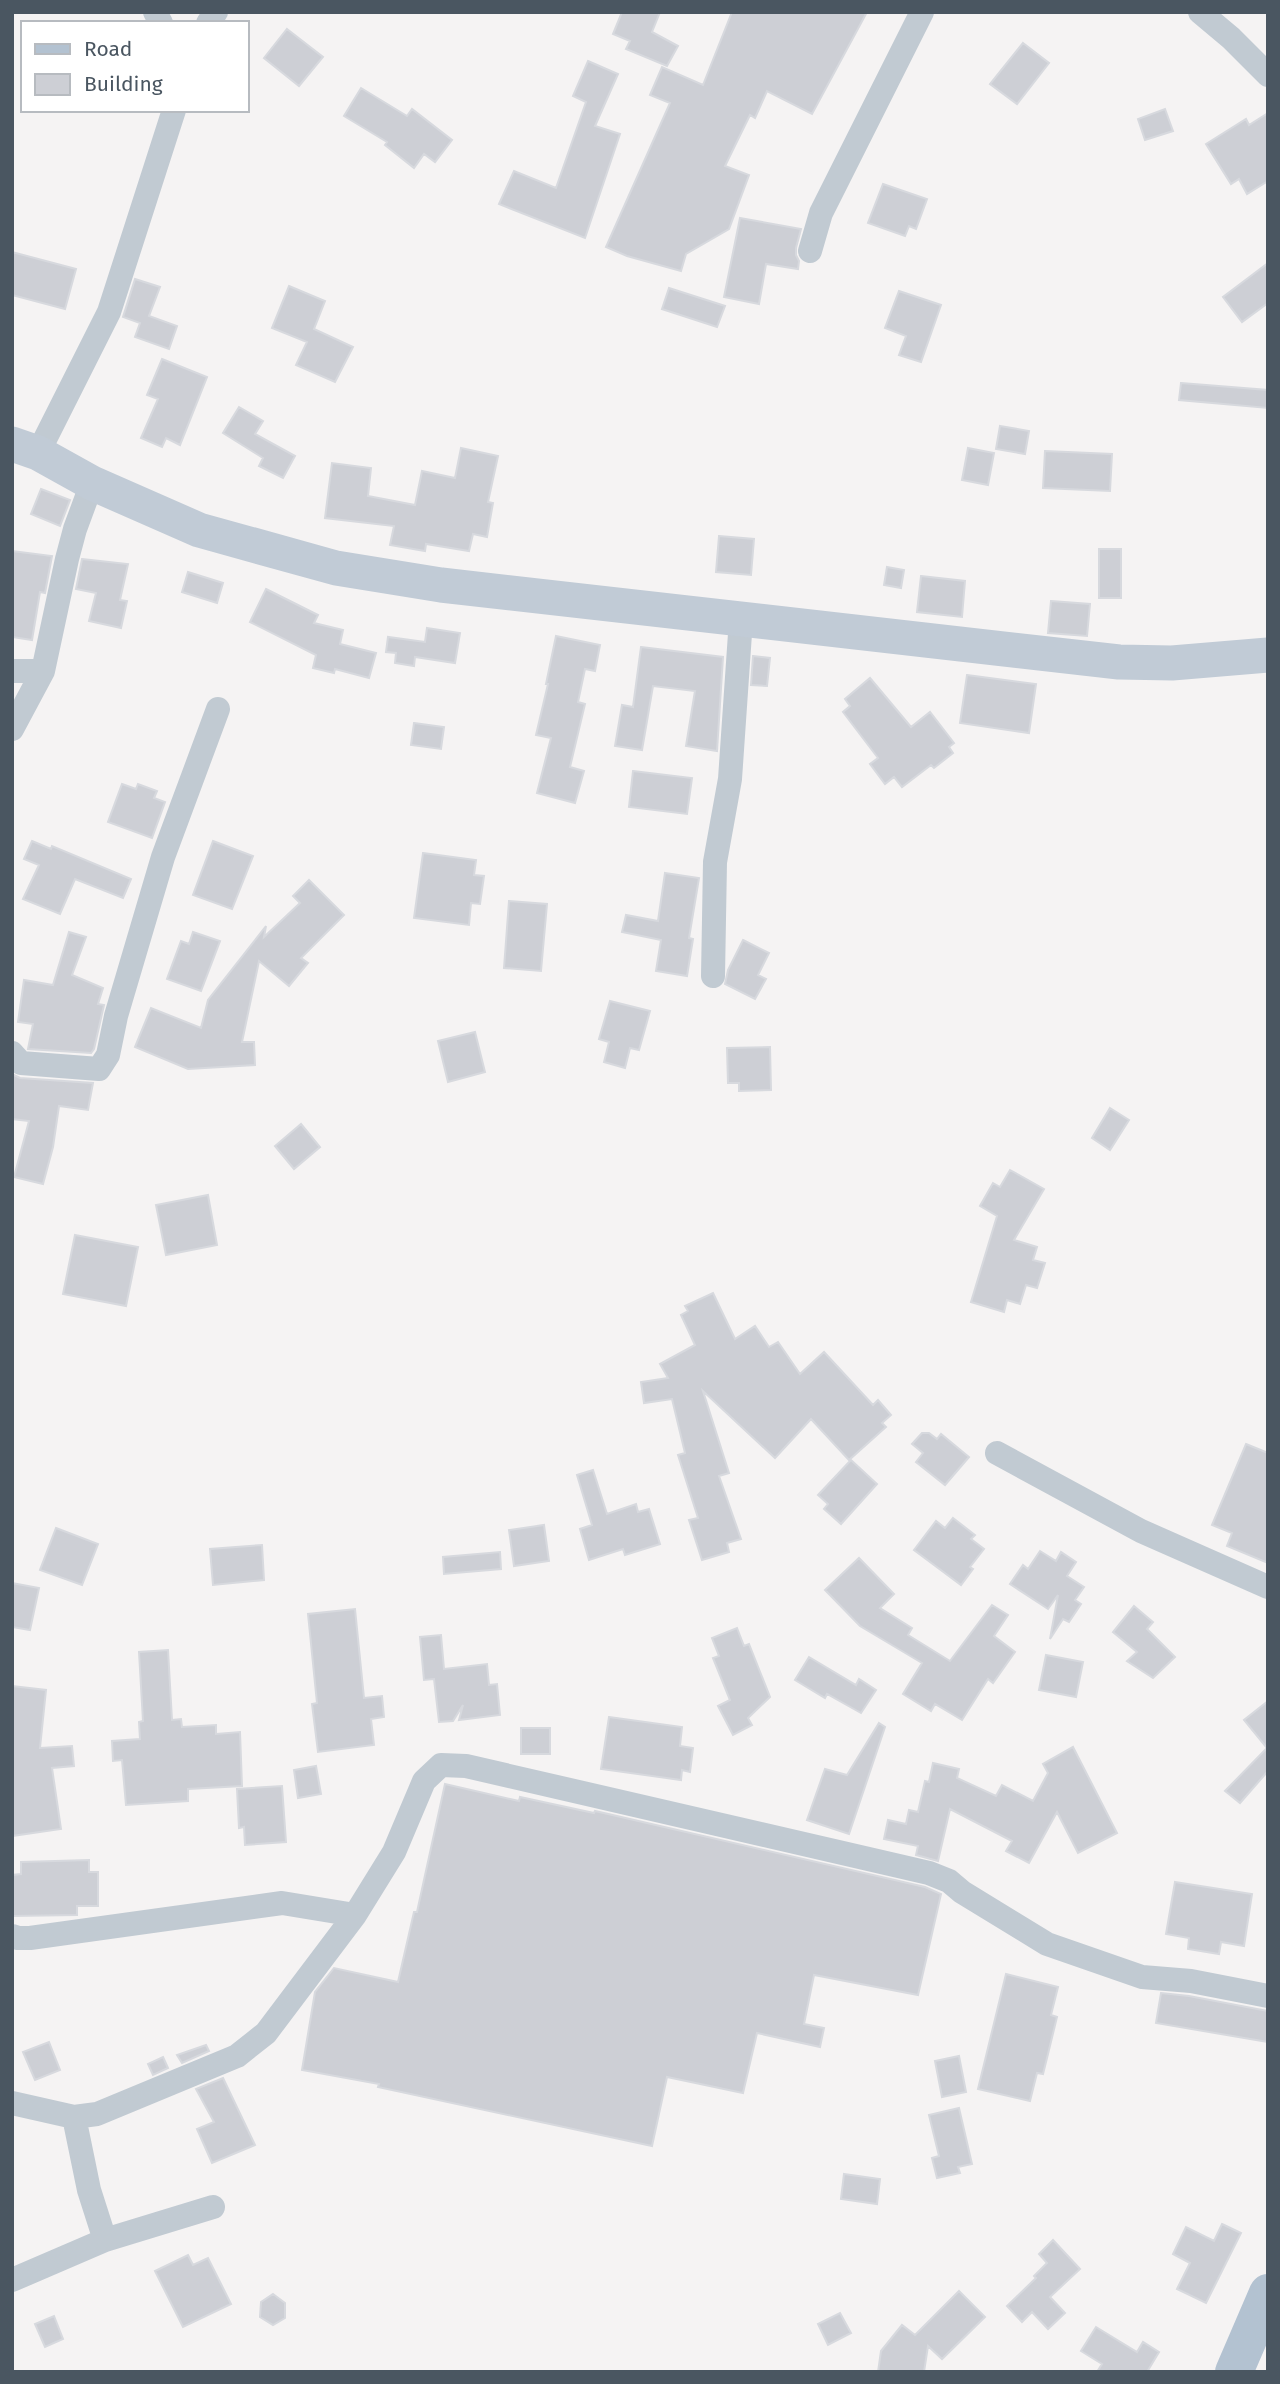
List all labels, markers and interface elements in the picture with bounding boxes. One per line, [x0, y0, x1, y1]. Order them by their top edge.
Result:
legend [21, 21, 248, 112]
text: Road [84, 36, 132, 62]
text: Building [84, 71, 163, 97]

